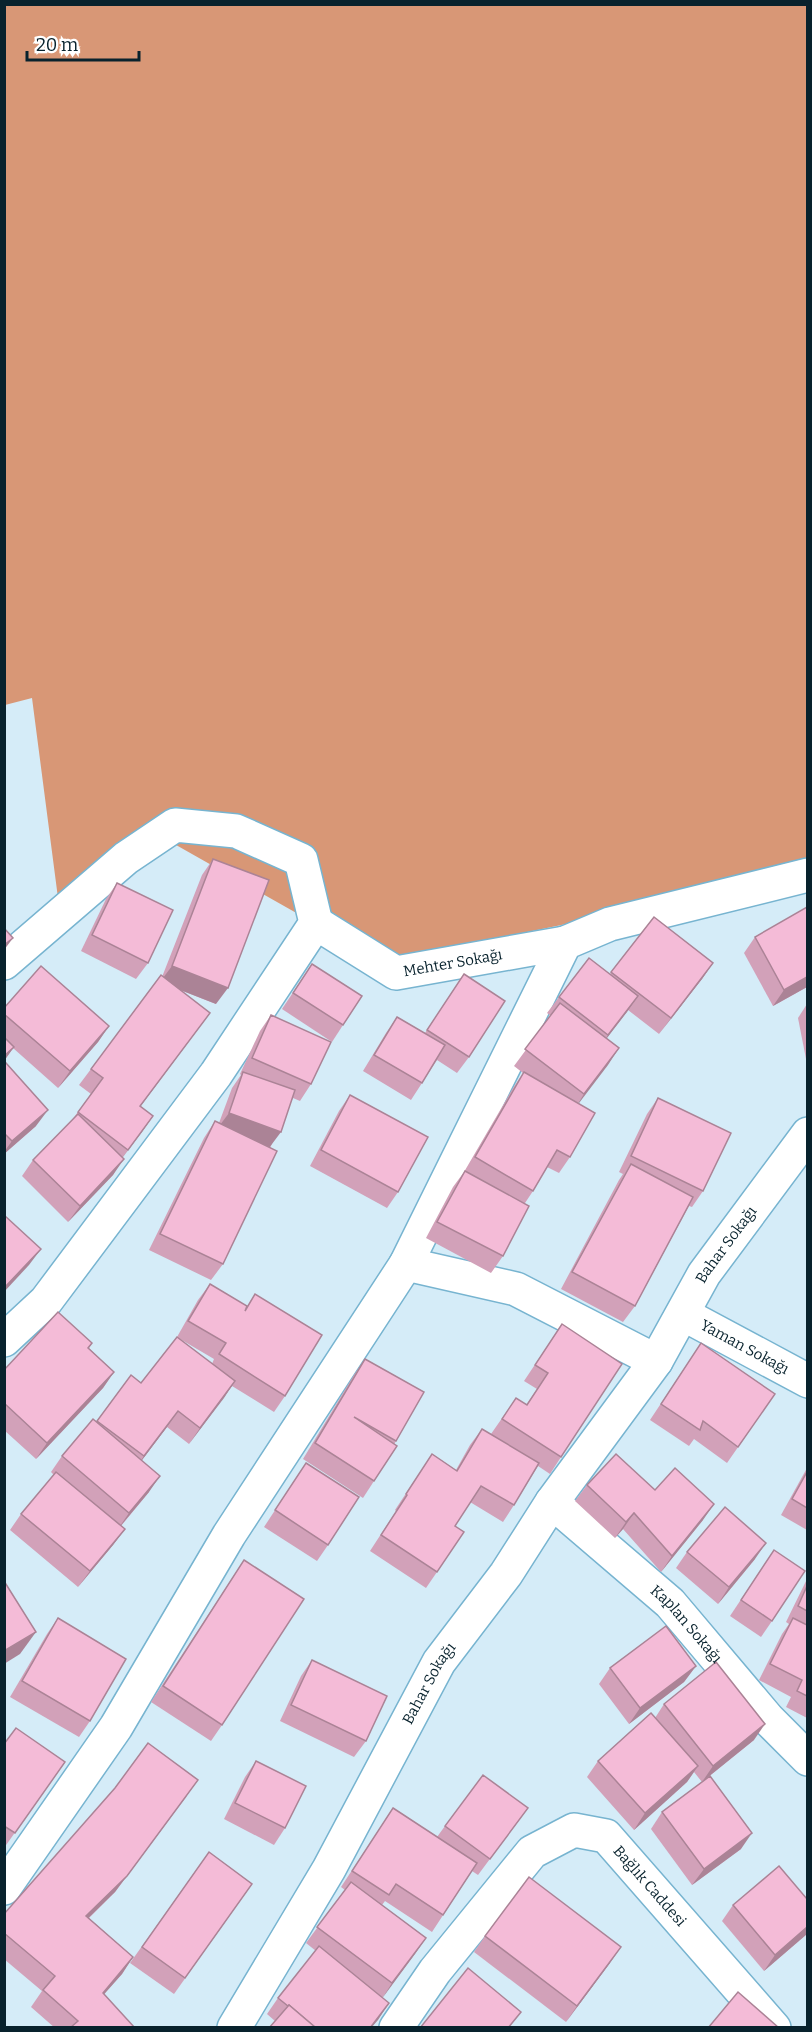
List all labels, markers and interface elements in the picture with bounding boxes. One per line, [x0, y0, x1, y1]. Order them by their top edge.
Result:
scale bar [27, 24, 140, 62]
text: 20 m [36, 34, 78, 56]
street label: Mehter Sokağı [402, 945, 504, 981]
street label: Bahar Sokağı [692, 1202, 761, 1286]
street label: Yaman Sokağı [697, 1316, 793, 1378]
street label: Kaplan Sokağı [647, 1581, 726, 1667]
street label: Bahar Sokağı [399, 1639, 460, 1727]
street label: Bağlık Caddesi [610, 1842, 690, 1930]

